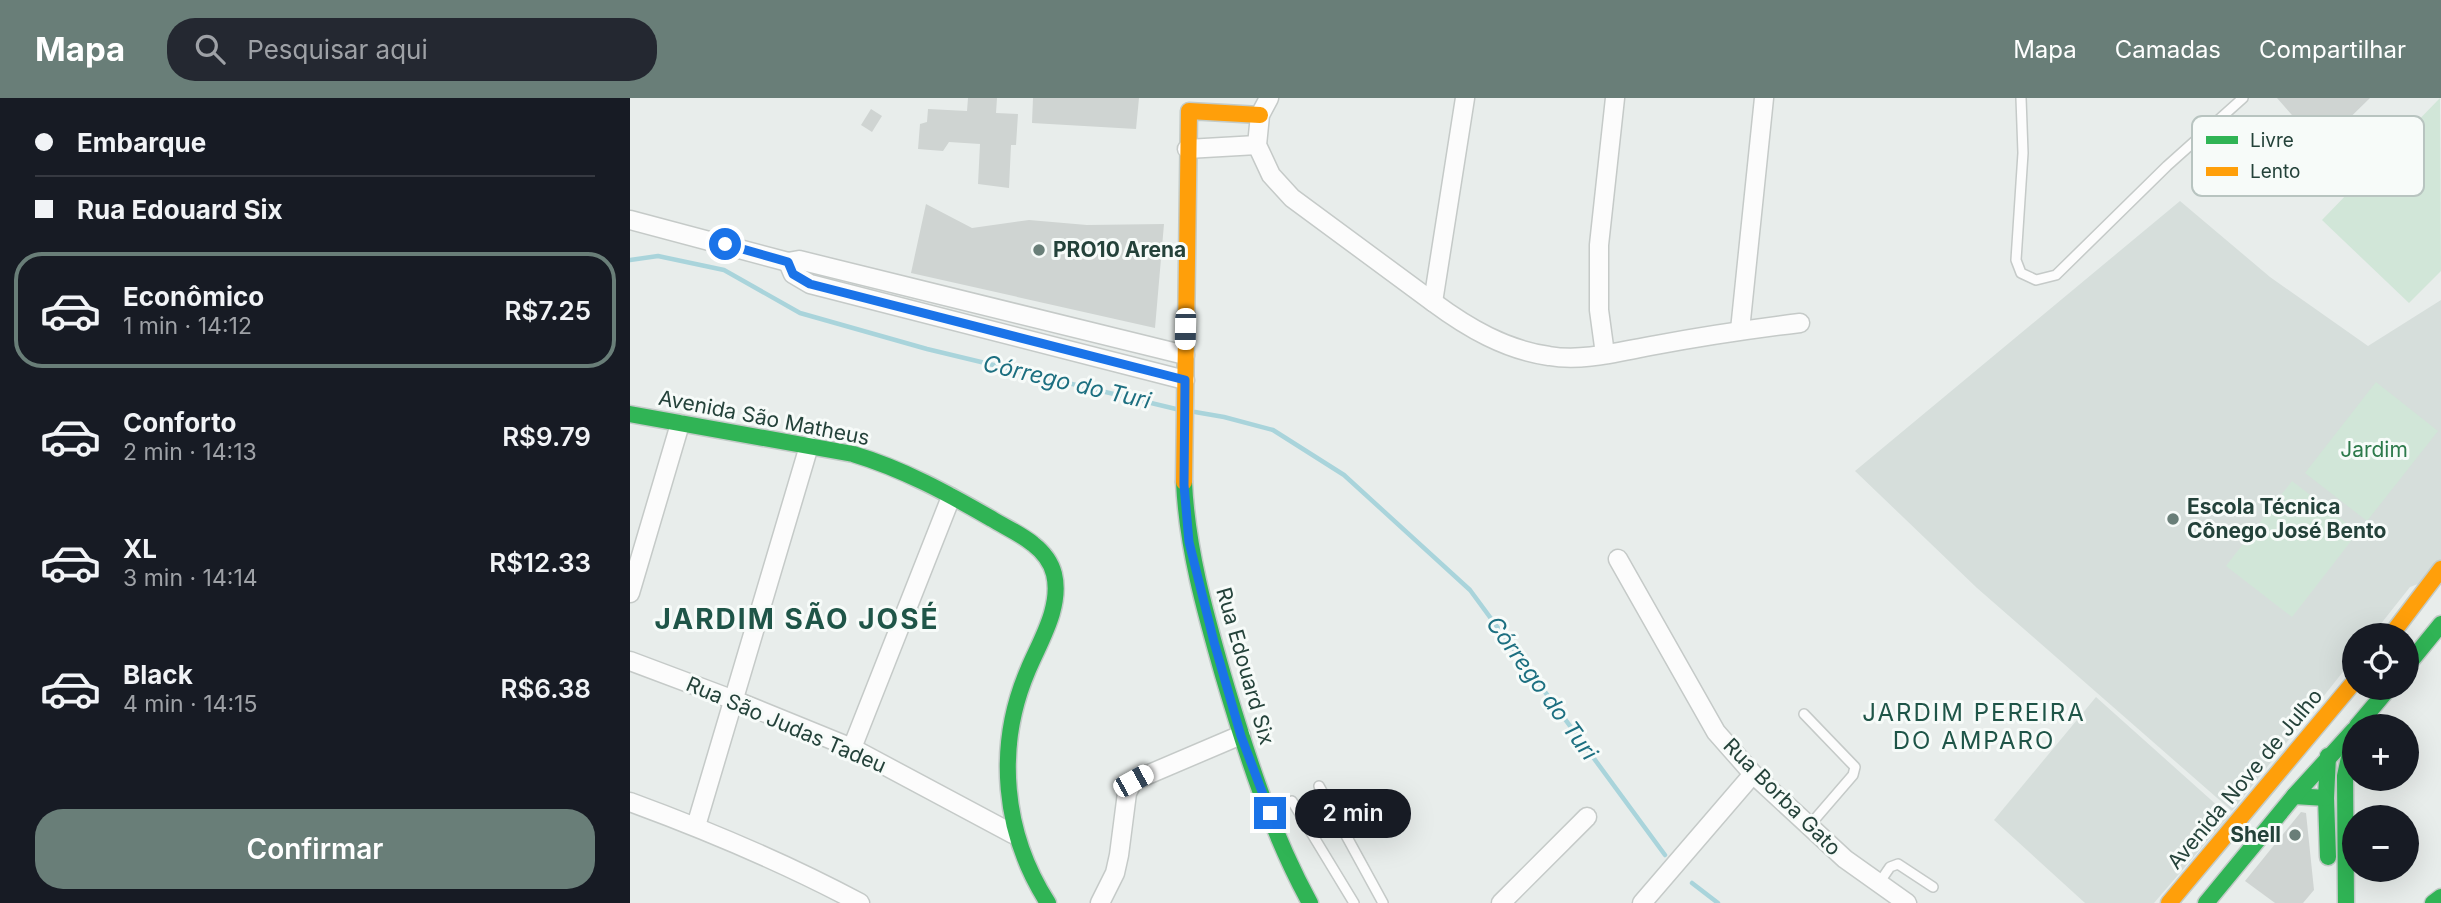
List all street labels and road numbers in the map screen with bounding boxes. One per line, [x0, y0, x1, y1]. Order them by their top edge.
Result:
street label: Avenida São Matheus [657, 385, 872, 450]
street label: Rua Edouard Six [1211, 584, 1280, 747]
street label: Rua São Judas Tadeu [682, 671, 890, 778]
street label: Avenida Nove de Julho [2162, 683, 2327, 874]
street label: Rua Borba Gato [1718, 733, 1846, 861]

